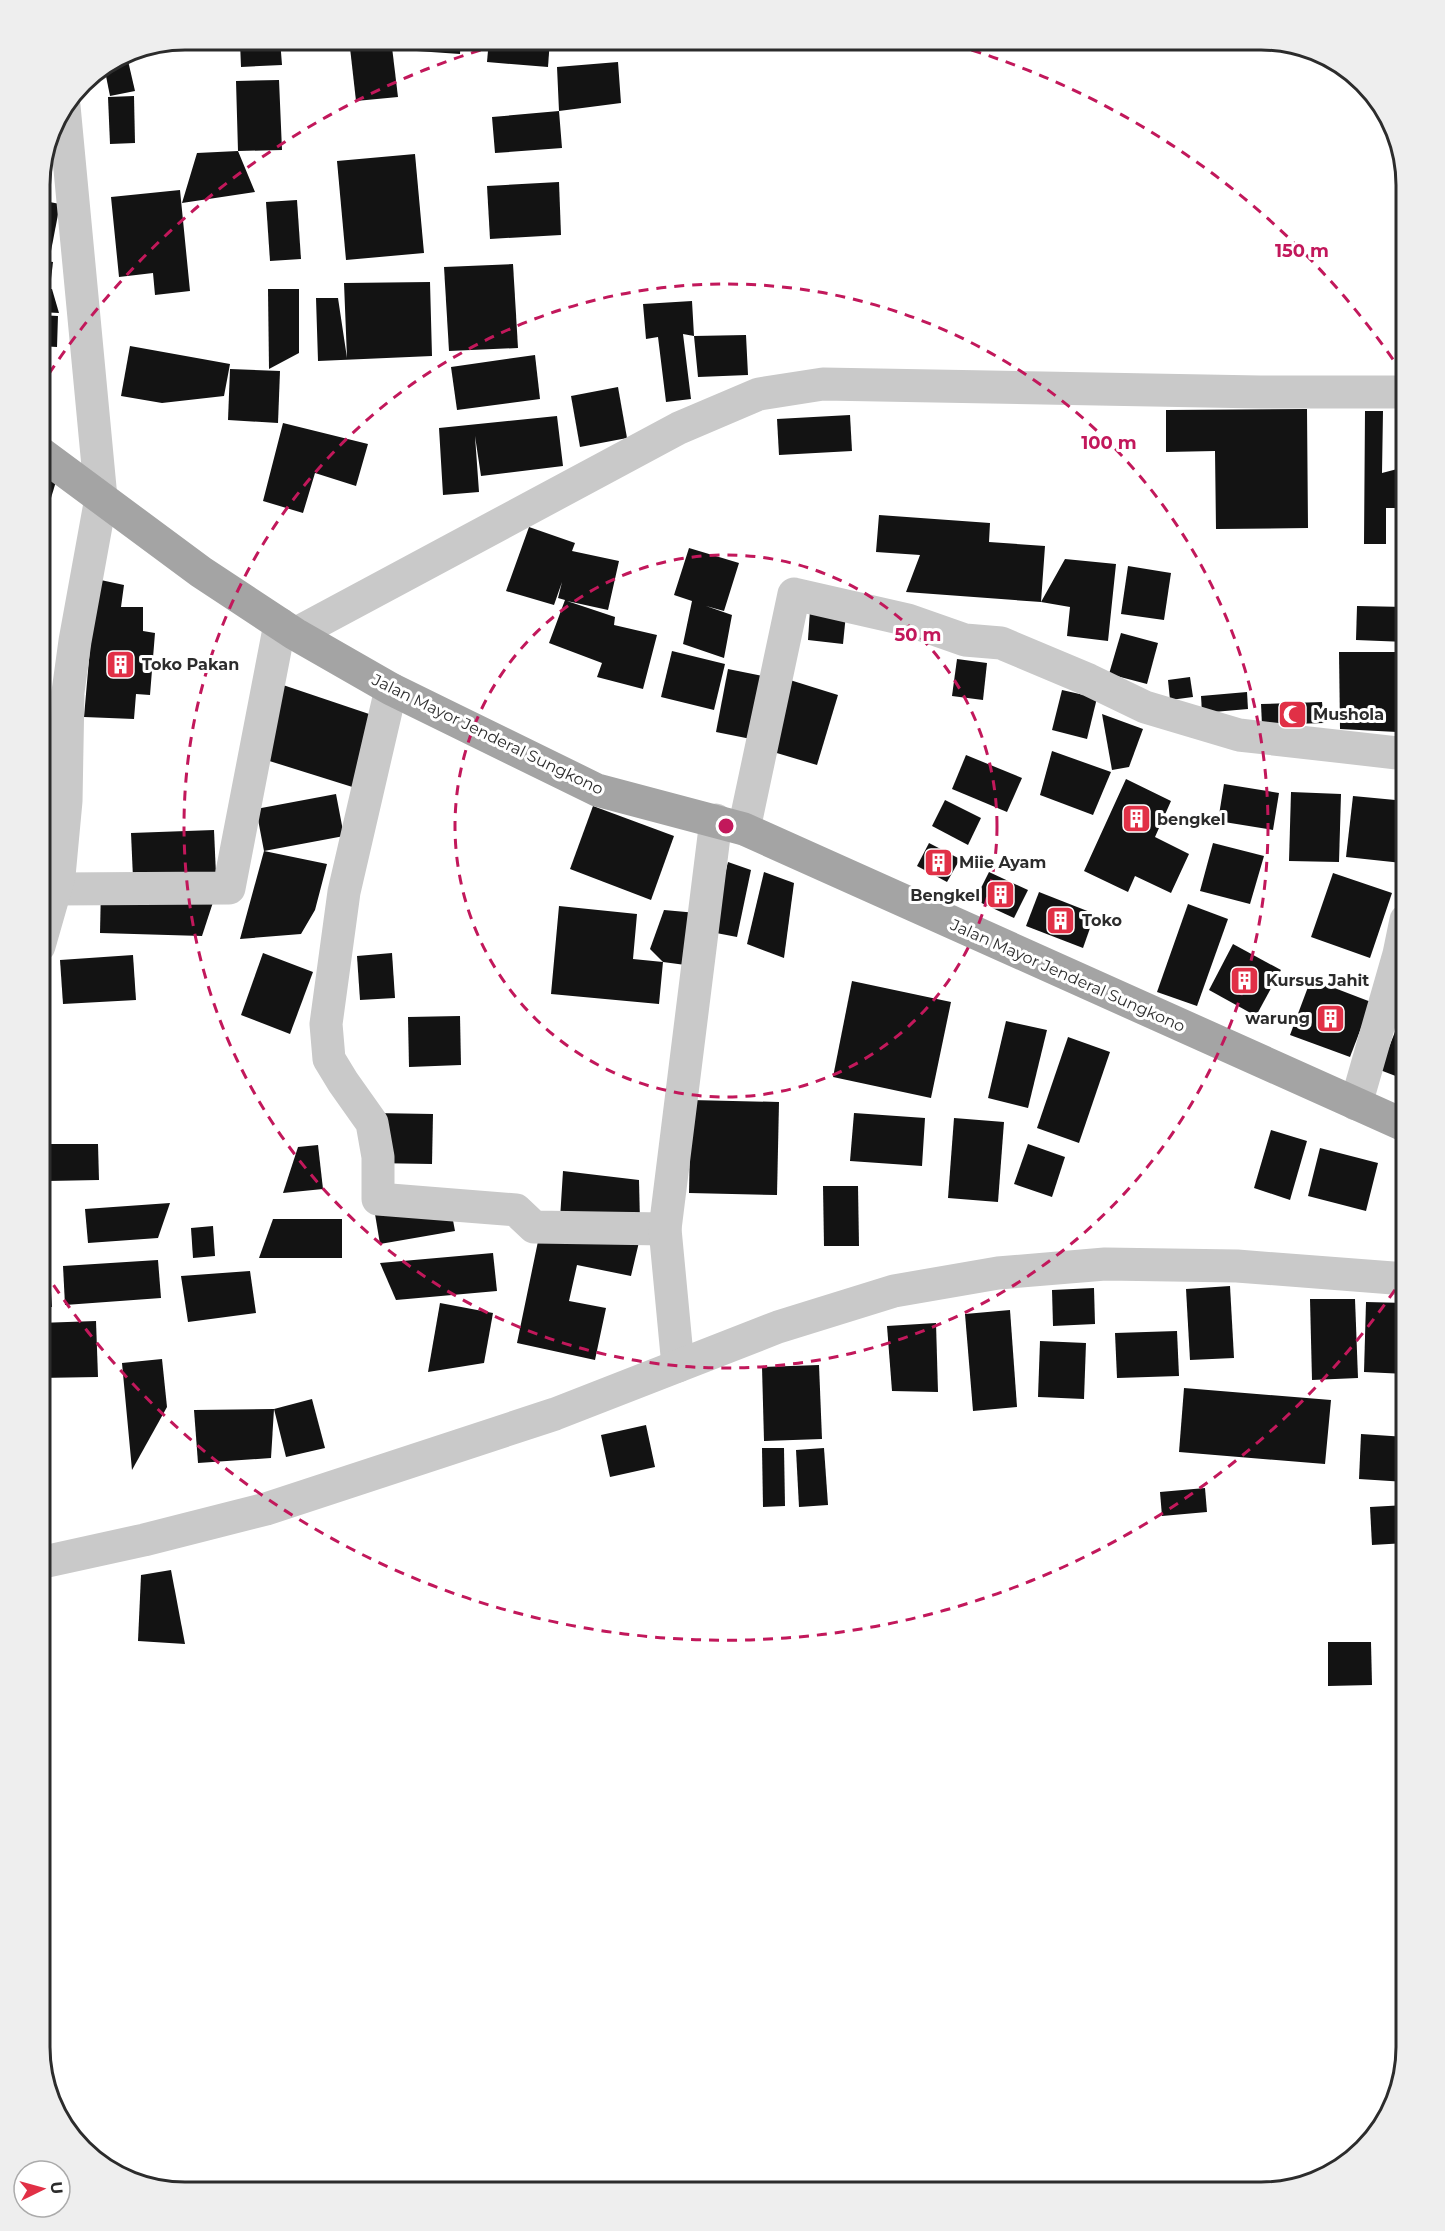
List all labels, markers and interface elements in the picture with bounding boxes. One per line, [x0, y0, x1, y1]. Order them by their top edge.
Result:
text: 150 m [1275, 240, 1329, 262]
text: 100 m [1081, 432, 1137, 454]
text: 50 m [895, 624, 941, 646]
building icon: Toko Pakan [105, 648, 137, 680]
place label: Toko Pakan [142, 655, 239, 674]
street label: Jalan Mayor Jenderal Sungkono [368, 670, 606, 799]
mosque icon: Mushola [1276, 698, 1308, 730]
place label: Mushola [1313, 705, 1384, 724]
building icon: bengkel [1120, 803, 1152, 835]
place label: bengkel [1157, 810, 1225, 829]
centre of rings [716, 816, 736, 836]
building icon: Miie Ayam [922, 846, 954, 878]
place label: Miie Ayam [959, 853, 1046, 872]
building icon: Bengkel [985, 879, 1017, 911]
place label: Bengkel [910, 886, 980, 905]
building icon: Toko [1045, 904, 1077, 936]
place label: Toko [1082, 911, 1122, 930]
street label: Jalan Mayor Jenderal Sungkono [947, 915, 1188, 1036]
building icon: Kursus Jahit [1229, 964, 1261, 996]
place label: Kursus Jahit [1266, 971, 1369, 990]
building icon: warung [1315, 1002, 1347, 1034]
place label: warung [1245, 1009, 1310, 1028]
north arrow [12, 2159, 72, 2219]
text: U [46, 2181, 66, 2195]

